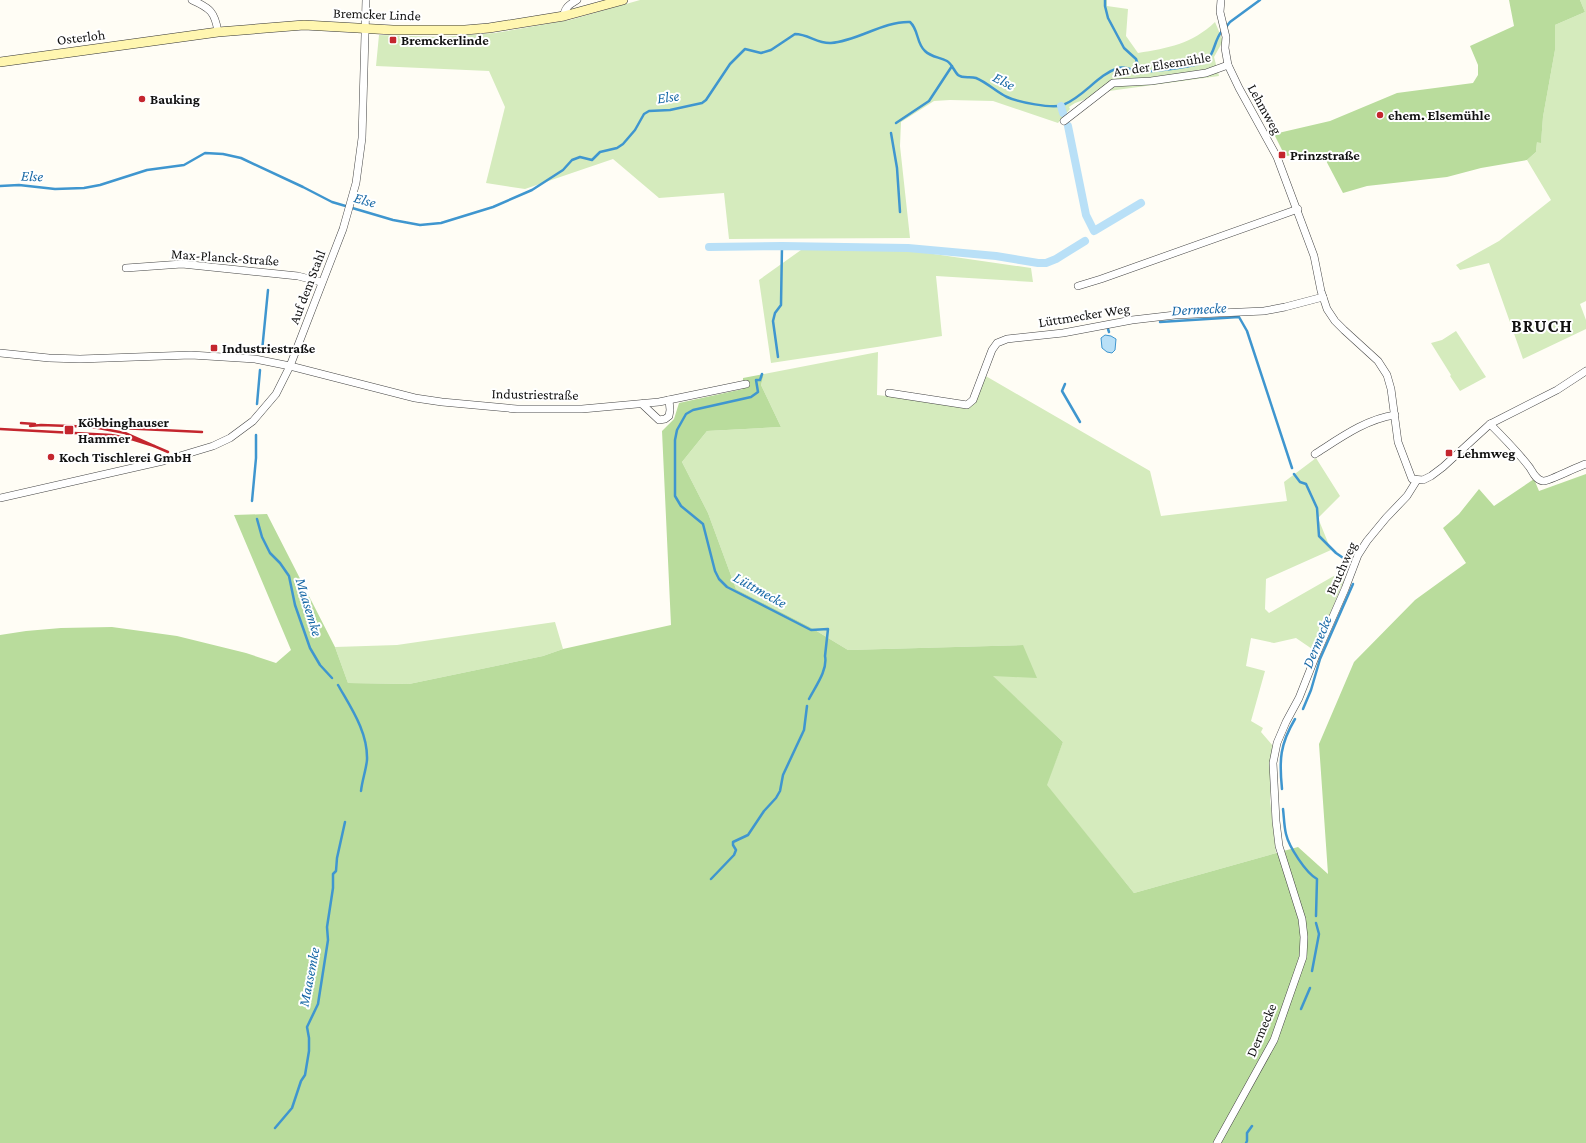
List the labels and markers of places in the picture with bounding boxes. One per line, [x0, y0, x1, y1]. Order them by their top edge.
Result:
place label: Bremckerlinde [401, 32, 489, 48]
marker: Bremckerlinde [388, 35, 398, 45]
place label: Bauking [150, 91, 200, 107]
marker: Bauking [137, 94, 147, 104]
place label: ehem. Elsemühle [1388, 107, 1491, 123]
marker: ehem. Elsemühle [1375, 110, 1385, 120]
place label: Prinzstraße [1290, 147, 1360, 163]
marker: Prinzstraße [1277, 150, 1287, 160]
place label: Industriestraße [222, 340, 316, 356]
marker: Industriestraße [209, 343, 219, 353]
place label: Köbbinghauser Hammer [78, 414, 169, 446]
marker: Köbbinghauser Hammer [63, 424, 75, 436]
place label: Lehmweg [1457, 445, 1515, 461]
marker: Lehmweg [1444, 448, 1454, 458]
place label: Koch Tischlerei GmbH [59, 449, 192, 465]
marker: Koch Tischlerei GmbH [46, 452, 56, 462]

